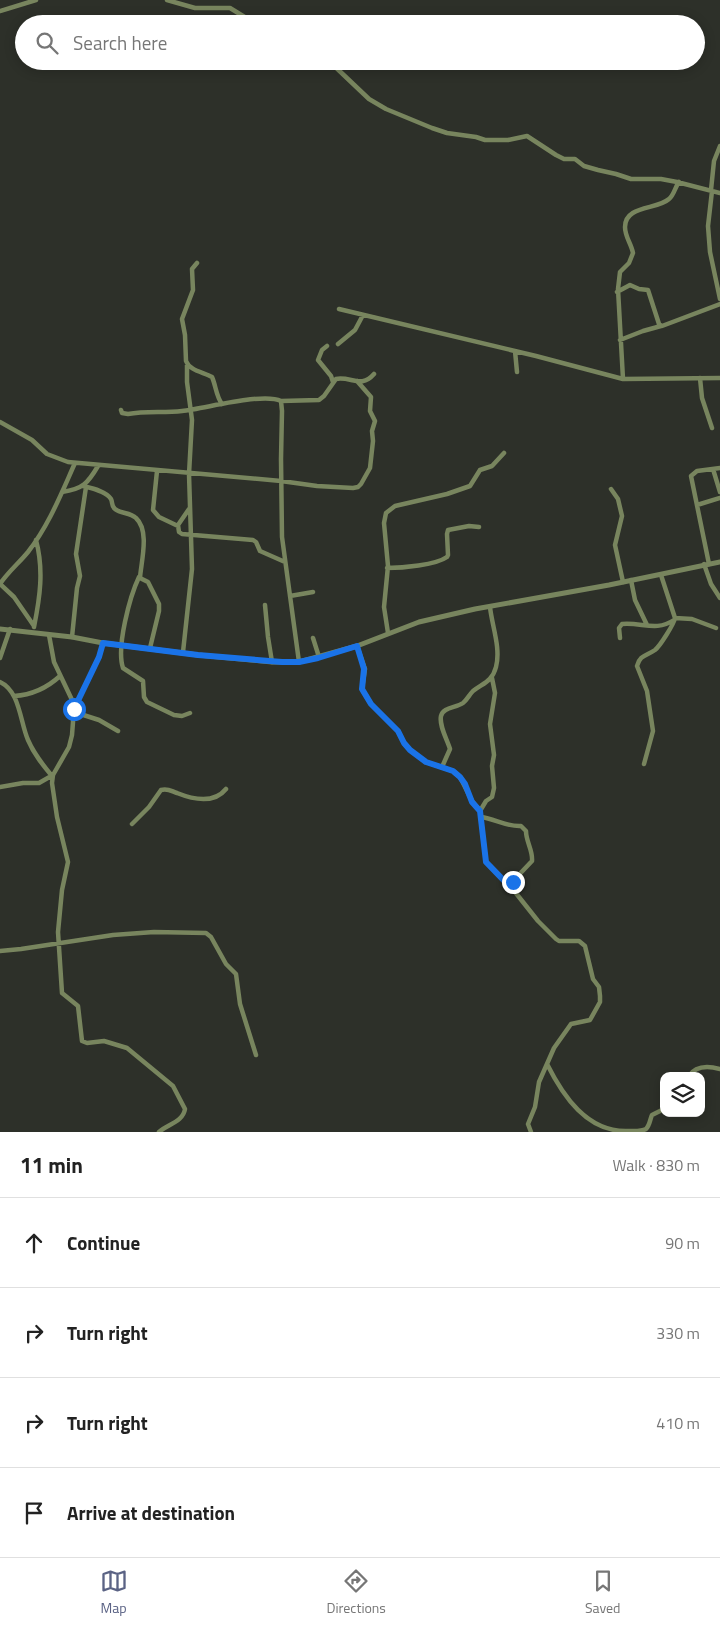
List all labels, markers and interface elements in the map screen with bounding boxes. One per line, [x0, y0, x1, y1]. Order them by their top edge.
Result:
search box [15, 15, 705, 70]
text: Search here [73, 28, 167, 57]
icon: search [33, 29, 61, 57]
route start [63, 698, 86, 721]
route end [502, 871, 525, 894]
map controls [660, 1072, 705, 1117]
button: layers [660, 1072, 705, 1117]
text: 11 min [20, 1149, 83, 1181]
text: Walk · 830 m [612, 1153, 700, 1177]
text: Continue [67, 1228, 140, 1257]
icon: ahead [20, 1229, 48, 1257]
text: 90 m [665, 1231, 700, 1255]
text: Turn right [67, 1318, 148, 1347]
icon: right [20, 1319, 48, 1347]
text: 330 m [656, 1321, 700, 1345]
text: Turn right [67, 1408, 148, 1437]
icon: right [20, 1409, 48, 1437]
text: 410 m [656, 1411, 700, 1435]
text: Arrive at destination [67, 1498, 235, 1527]
icon: arrive [20, 1499, 48, 1527]
tab: Map [100, 1567, 128, 1618]
tab: Directions [327, 1567, 386, 1618]
tab: Saved [585, 1567, 621, 1618]

